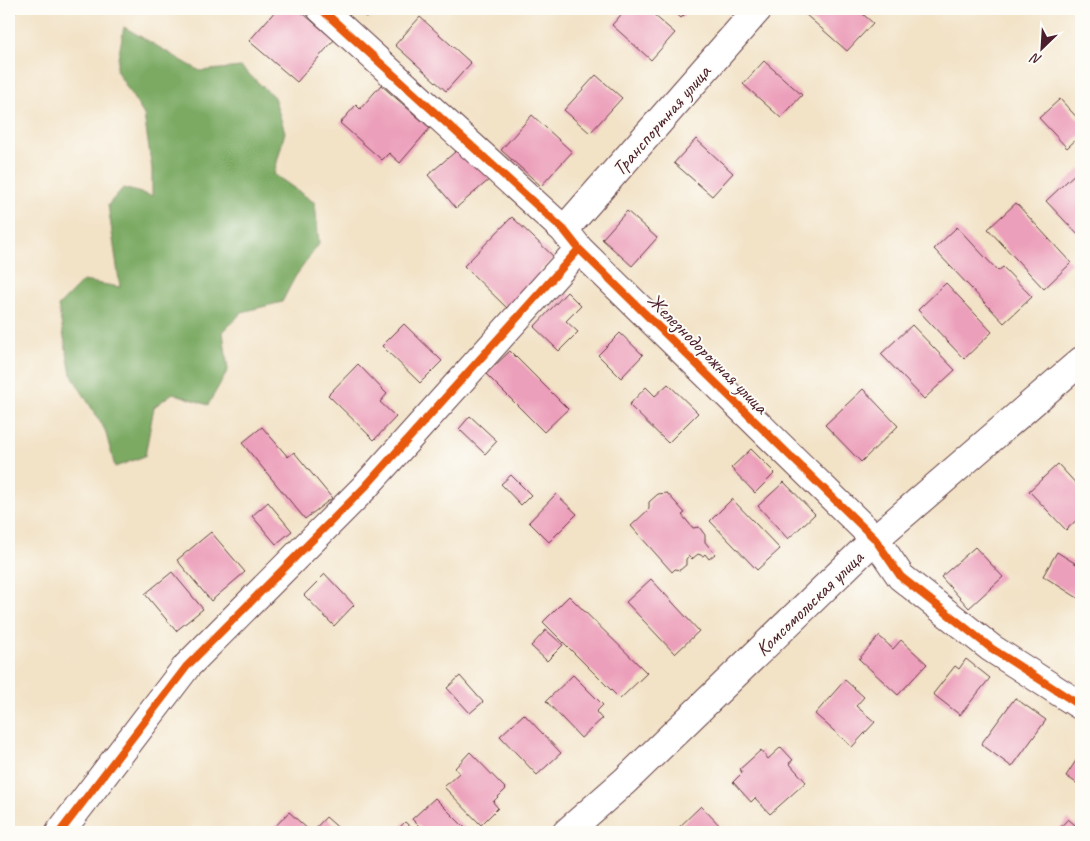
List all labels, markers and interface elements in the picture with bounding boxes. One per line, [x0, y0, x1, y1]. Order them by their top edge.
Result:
north arrow [1018, 22, 1068, 72]
text: N [1027, 49, 1044, 69]
street label: Транспортная улица [607, 59, 717, 181]
street label: Железнодорожная улица [642, 288, 774, 420]
street label: Комсомольская улица [750, 544, 870, 661]

